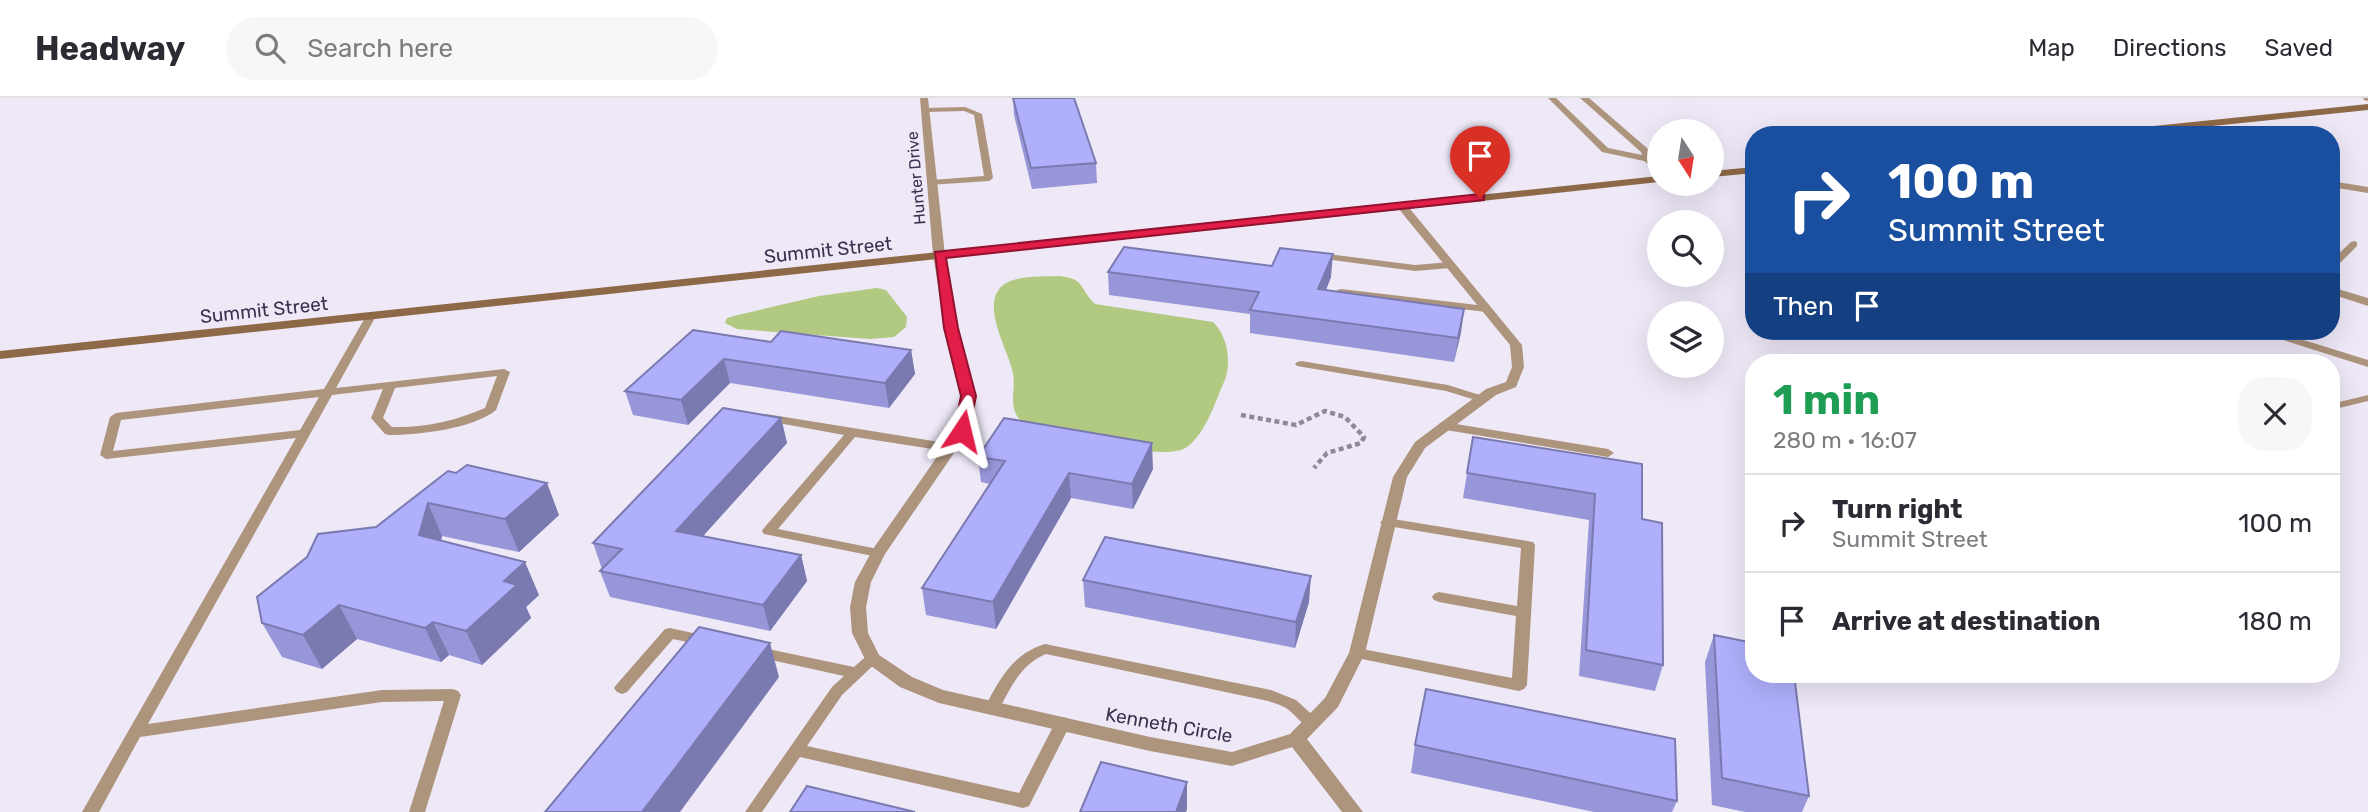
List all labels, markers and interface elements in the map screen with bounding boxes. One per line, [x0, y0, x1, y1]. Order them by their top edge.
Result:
search box [227, 17, 717, 80]
text: Headway [35, 29, 185, 68]
icon: search [251, 29, 289, 67]
text: Search here [307, 33, 453, 64]
text: Map [2028, 34, 2075, 62]
text: Directions [2113, 34, 2226, 62]
text: Saved [2264, 34, 2333, 62]
north arrow [1647, 119, 1724, 196]
map controls [1647, 119, 1724, 378]
pin [1450, 126, 1510, 198]
street label: Hunter Drive [902, 130, 930, 226]
icon: arrive [1461, 137, 1499, 175]
text: 100 m [1888, 152, 2034, 210]
icon: right [1773, 154, 1864, 245]
button: search [1647, 210, 1724, 287]
text: Summit Street [1888, 211, 2105, 249]
street label: Summit Street [763, 232, 894, 268]
icon: arrive [1848, 287, 1886, 325]
text: Then [1773, 291, 1834, 322]
street label: Summit Street [199, 292, 330, 328]
button: layers [1647, 301, 1724, 378]
text: 1 min [1773, 375, 1880, 425]
button: close [2238, 377, 2312, 451]
position arrow [925, 394, 999, 468]
text: 280 m · 16:07 [1773, 426, 1917, 454]
text: Turn right [1832, 494, 1962, 525]
icon: right [1773, 504, 1811, 542]
text: 100 m [2238, 508, 2312, 539]
text: Summit Street [1832, 525, 1988, 553]
icon: arrive [1773, 602, 1811, 640]
text: Arrive at destination [1832, 606, 2100, 637]
text: 180 m [2238, 606, 2312, 637]
street label: Kenneth Circle [1104, 702, 1234, 748]

